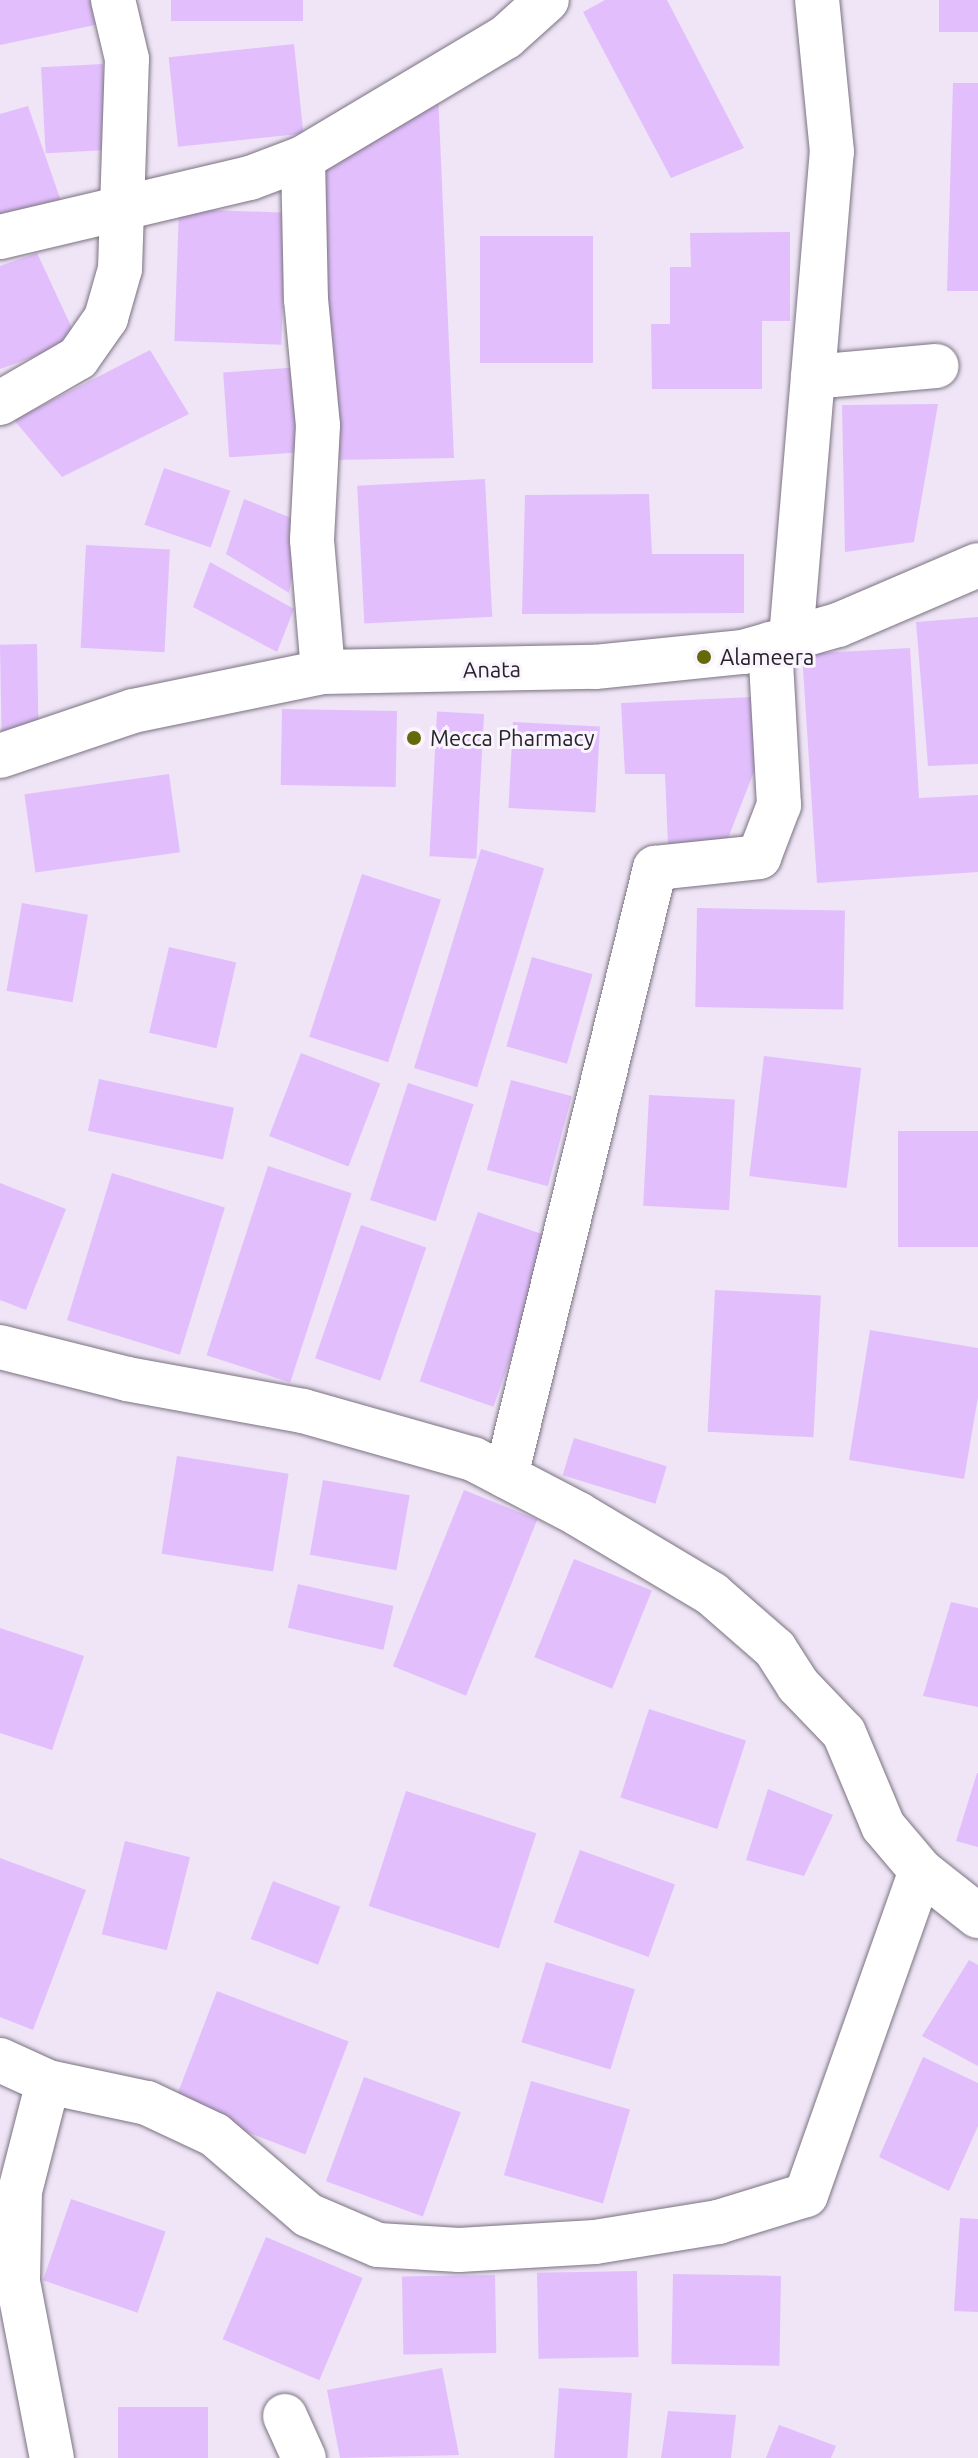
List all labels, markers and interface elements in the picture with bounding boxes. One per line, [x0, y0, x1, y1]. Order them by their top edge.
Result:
place label: Alameera [720, 644, 814, 670]
marker: Alameera [695, 648, 713, 666]
street label: Anata [463, 655, 521, 683]
place label: Mecca Pharmacy [430, 725, 595, 751]
marker: Mecca Pharmacy [405, 729, 423, 747]

